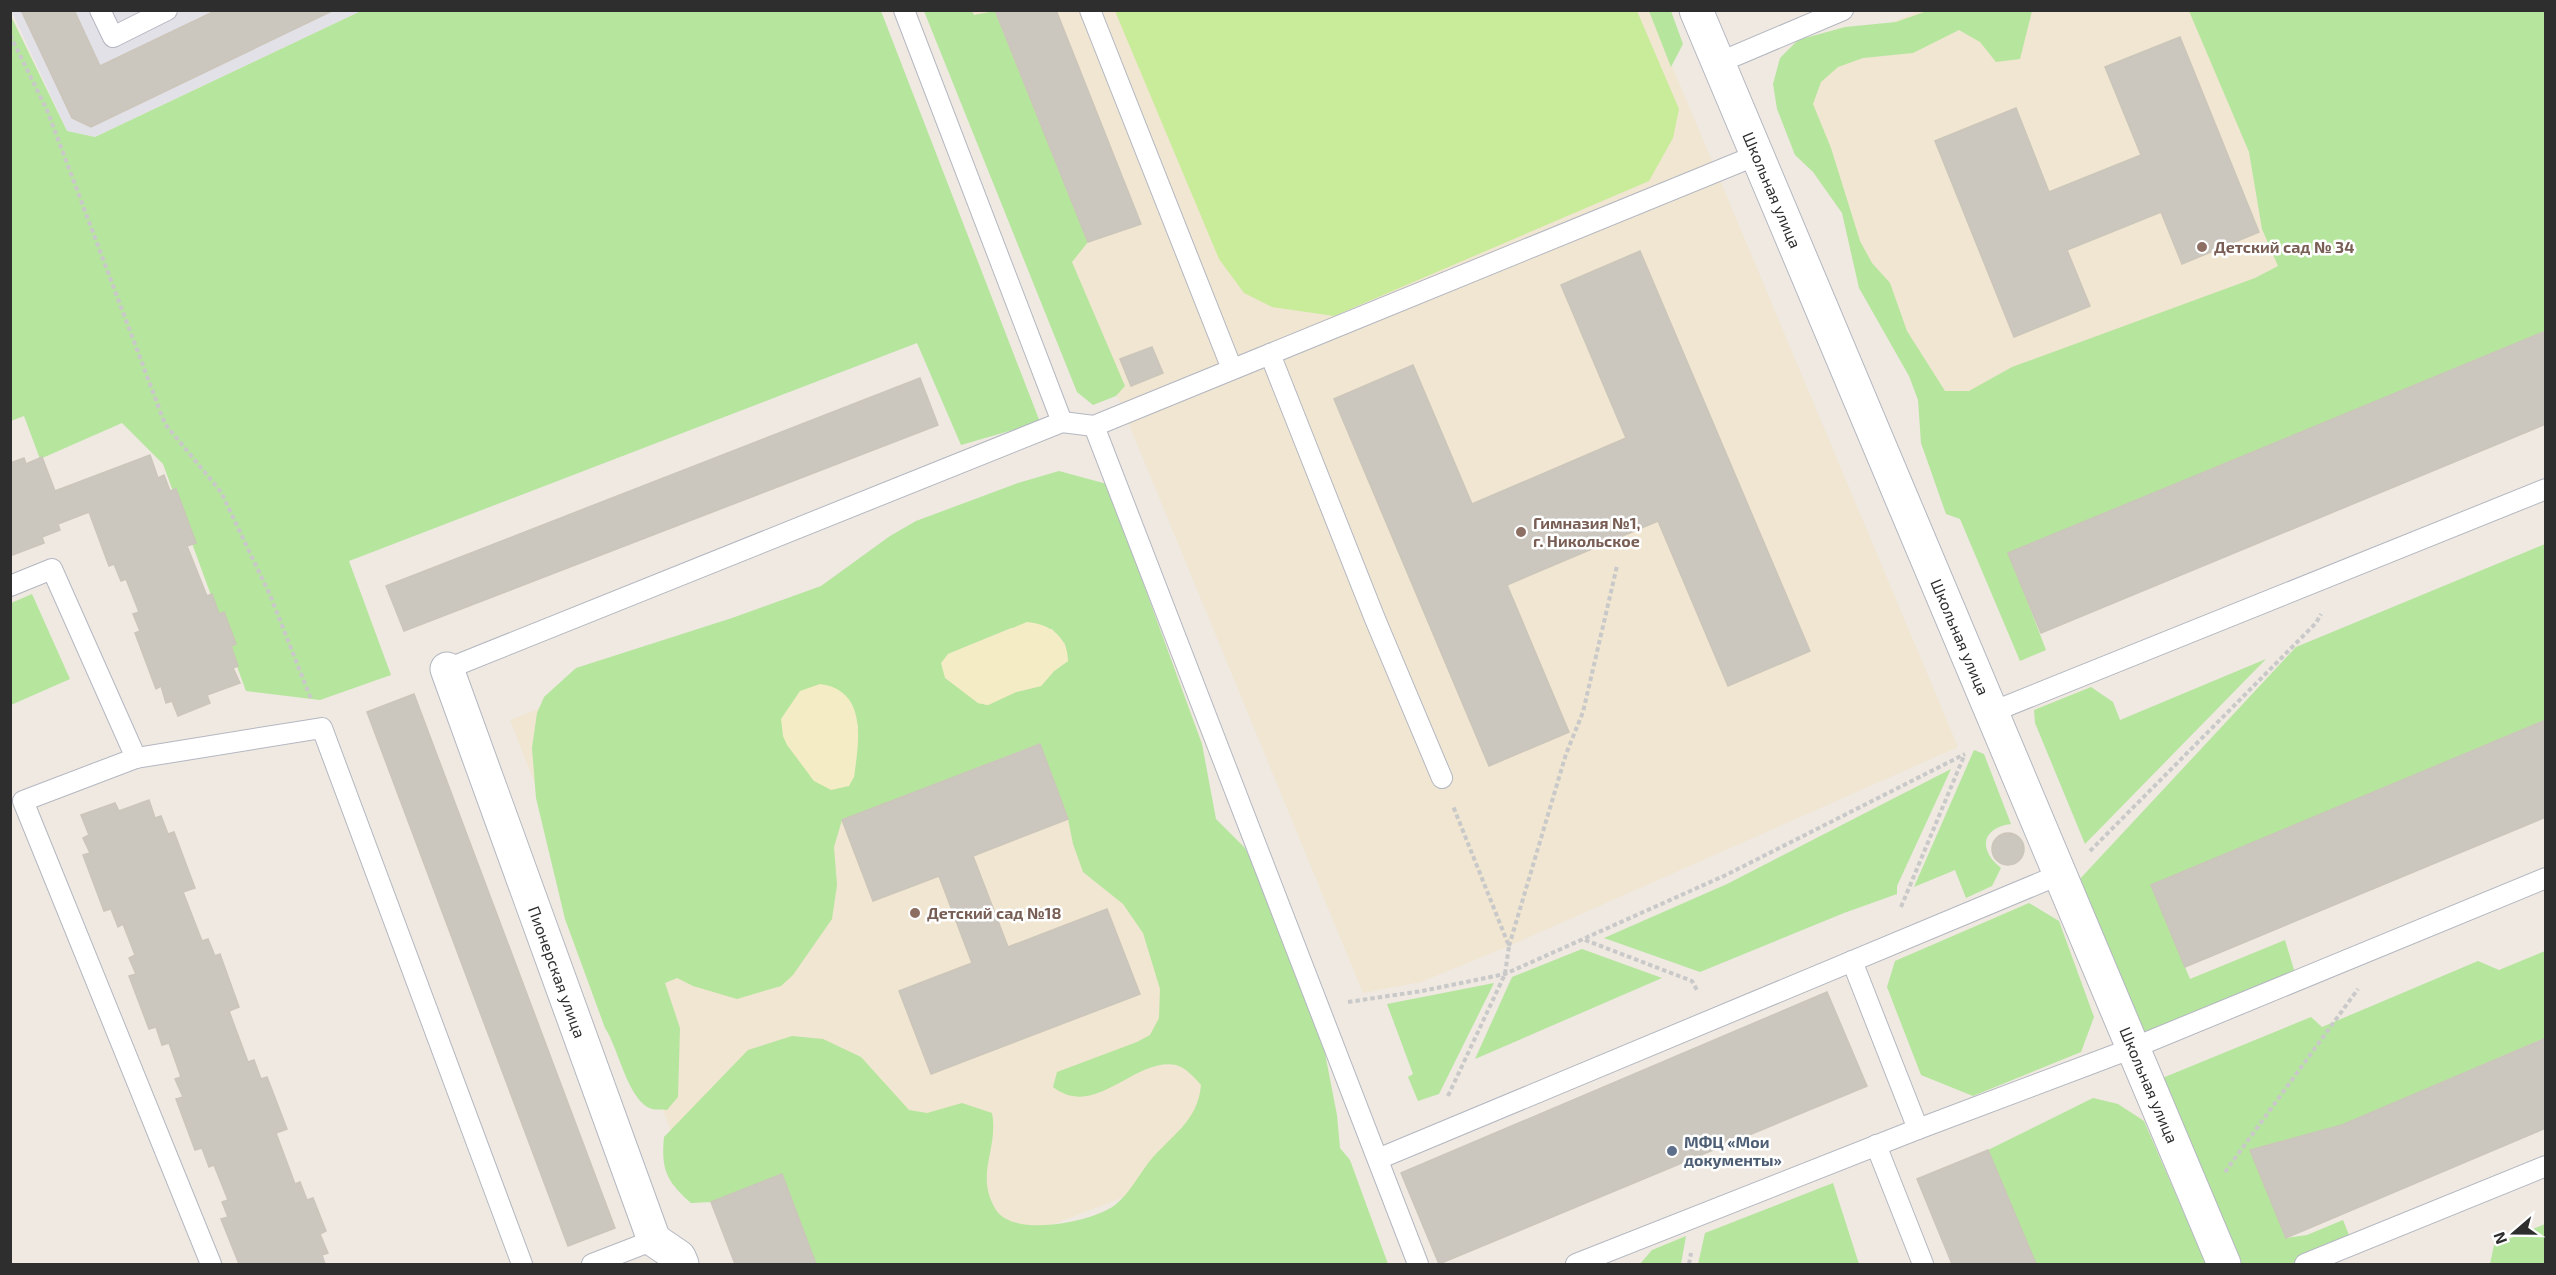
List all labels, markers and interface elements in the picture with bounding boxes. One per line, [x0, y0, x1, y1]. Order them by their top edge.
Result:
street label: Школьная улица [1738, 129, 1806, 251]
place label: Детский сад № 34 [2214, 237, 2354, 256]
marker: Детский сад № 34 [2195, 240, 2209, 254]
place label: Гимназия №1, г. Никольское [1533, 513, 1641, 550]
marker: Гимназия №1, г. Никольское [1514, 525, 1528, 539]
street label: Школьная улица [1926, 576, 1994, 698]
street label: Пионерская улица [524, 903, 590, 1041]
place label: Детский сад №18 [927, 903, 1062, 922]
marker: Детский сад №18 [908, 906, 922, 920]
street label: Школьная улица [2115, 1024, 2183, 1146]
place label: МФЦ «Мои документы» [1684, 1132, 1782, 1169]
marker: МФЦ «Мои документы» [1665, 1144, 1679, 1158]
north arrow [2484, 1203, 2544, 1263]
text: N [2489, 1230, 2510, 1247]

